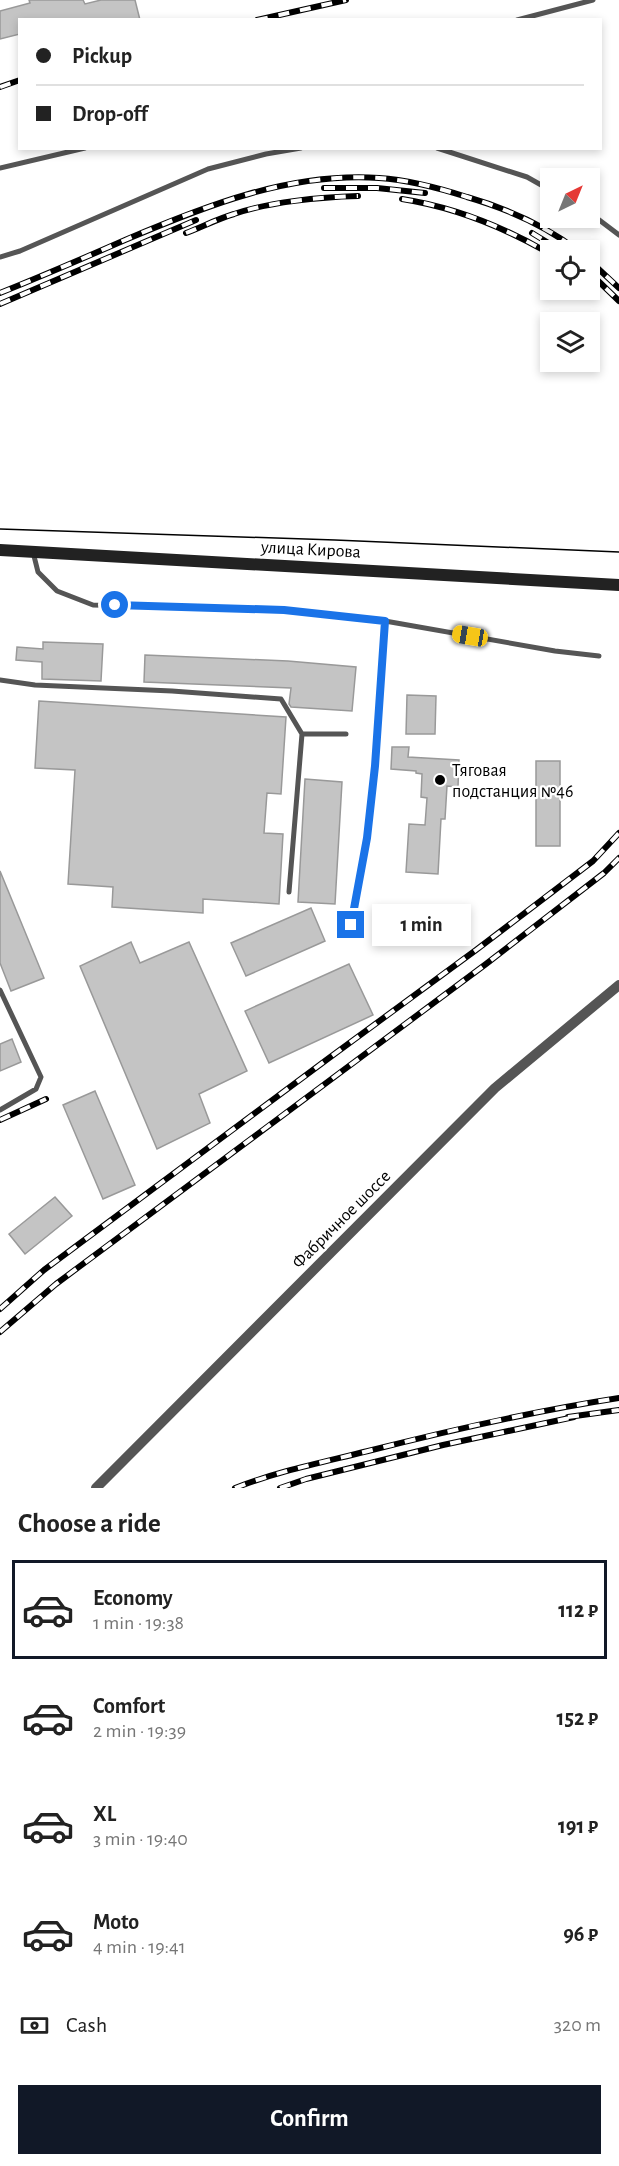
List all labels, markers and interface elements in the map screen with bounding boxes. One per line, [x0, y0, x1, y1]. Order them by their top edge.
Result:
text: Pickup [72, 45, 132, 67]
text: Drop-off [72, 103, 148, 125]
north arrow [540, 168, 600, 228]
map controls [540, 168, 600, 372]
button: locate [540, 240, 600, 300]
button: layers [540, 312, 600, 372]
street label: улица Кирова [260, 538, 361, 562]
route start [101, 591, 128, 618]
car [451, 624, 489, 648]
place label: Тяговая подстанция №46 [452, 762, 573, 801]
marker: Тяговая подстанция №46 [433, 773, 447, 787]
callout: 1 min [372, 904, 471, 946]
route end [337, 911, 364, 938]
text: 1 min [400, 915, 443, 935]
street label: Фабричное шоссе [288, 1166, 394, 1272]
text: Choose a ride [18, 1510, 161, 1537]
icon: car [21, 1583, 75, 1637]
text: Economy [93, 1587, 173, 1609]
text: 112 ₽ [558, 1599, 598, 1621]
text: 1 min · 19:38 [93, 1613, 184, 1633]
icon: car [21, 1691, 75, 1745]
text: Comfort [93, 1695, 165, 1717]
text: 152 ₽ [557, 1707, 598, 1729]
text: 2 min · 19:39 [93, 1721, 186, 1741]
icon: car [21, 1799, 75, 1853]
text: XL [93, 1803, 116, 1825]
text: 191 ₽ [558, 1815, 598, 1837]
text: 3 min · 19:40 [93, 1829, 188, 1849]
icon: car [21, 1907, 75, 1961]
text: Moto [93, 1911, 139, 1933]
text: 96 ₽ [563, 1923, 598, 1945]
text: 4 min · 19:41 [93, 1937, 186, 1957]
icon: cash [18, 2009, 51, 2042]
text: Cash [66, 2014, 107, 2036]
text: 320 m [554, 2015, 601, 2035]
button: Confirm [18, 2085, 601, 2154]

